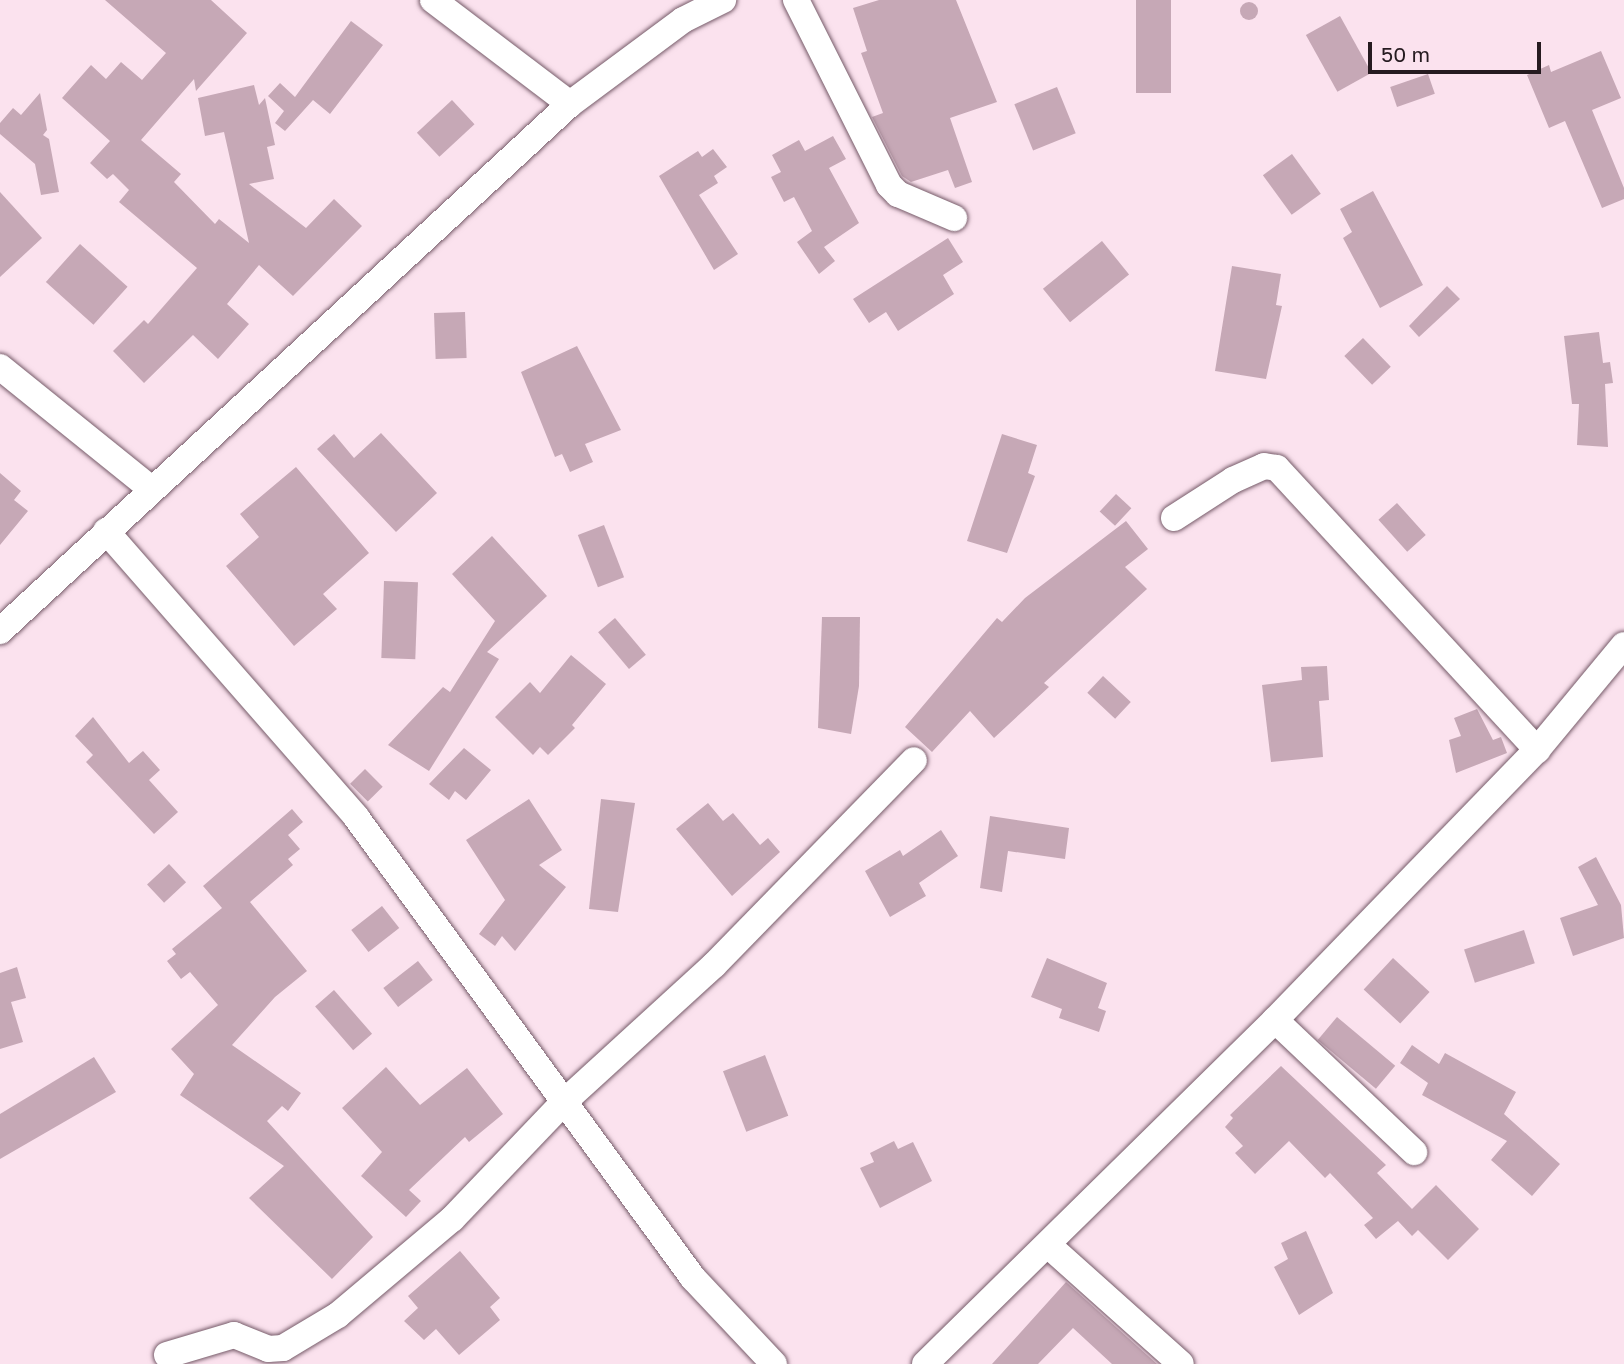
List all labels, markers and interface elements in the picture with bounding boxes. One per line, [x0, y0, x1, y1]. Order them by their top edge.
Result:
scale bar [1372, 28, 1545, 72]
text: 50 m [1381, 41, 1430, 67]

